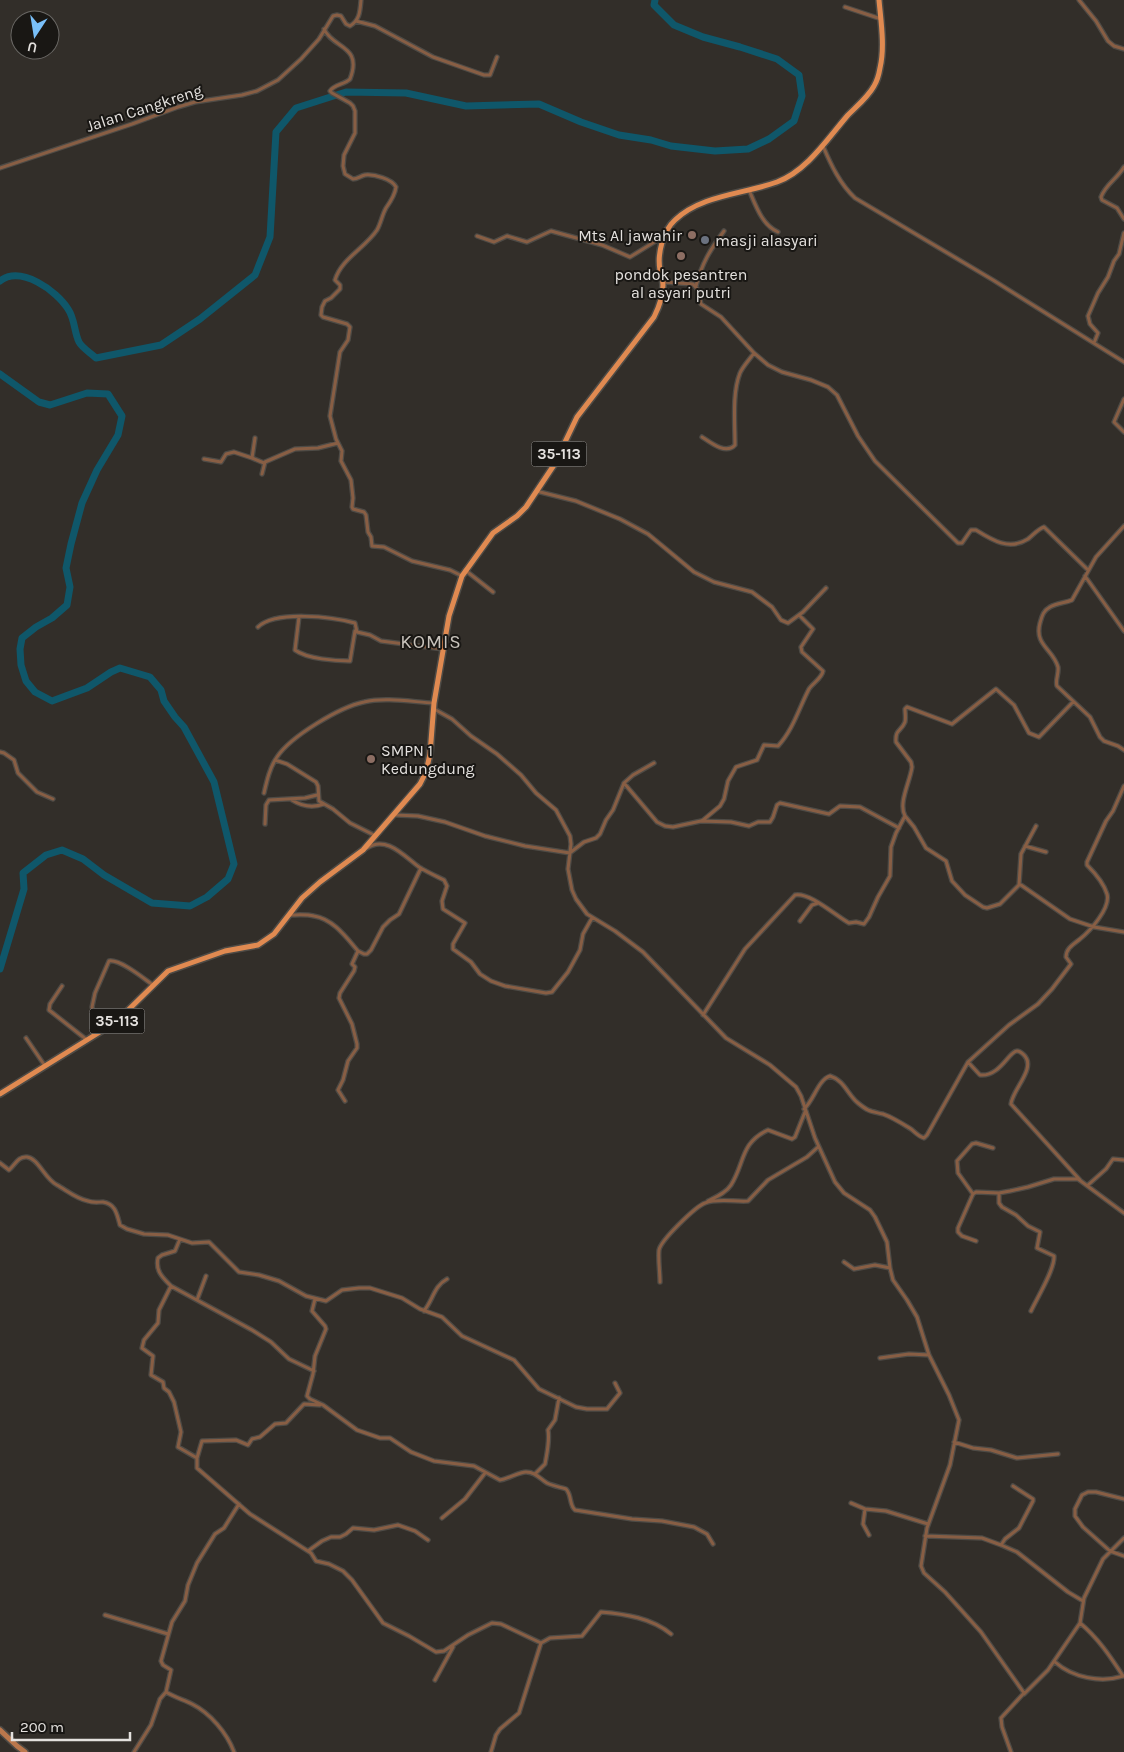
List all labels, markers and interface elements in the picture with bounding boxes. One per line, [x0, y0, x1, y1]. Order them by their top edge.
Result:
north arrow [10, 10, 60, 60]
text: U [26, 38, 39, 57]
street label: Jalan Cangkreng [84, 80, 204, 136]
place label: Mts Al jawahir [578, 226, 682, 245]
marker: Mts Al jawahir [686, 229, 698, 241]
place label: masji alasyari [715, 231, 818, 250]
marker: masji alasyari [699, 234, 711, 246]
marker: pondok pesantren al asyari putri [675, 250, 687, 262]
place label: pondok pesantren al asyari putri [615, 265, 747, 302]
road number: 35-113 [532, 442, 586, 466]
district label: KOMIS [400, 631, 462, 653]
place label: SMPN 1 Kedungdung [381, 741, 475, 778]
marker: SMPN 1 Kedungdung [365, 753, 377, 765]
road number: 35-113 [90, 1008, 144, 1034]
scale bar [12, 1710, 130, 1742]
text: 200 m [20, 1718, 64, 1736]

